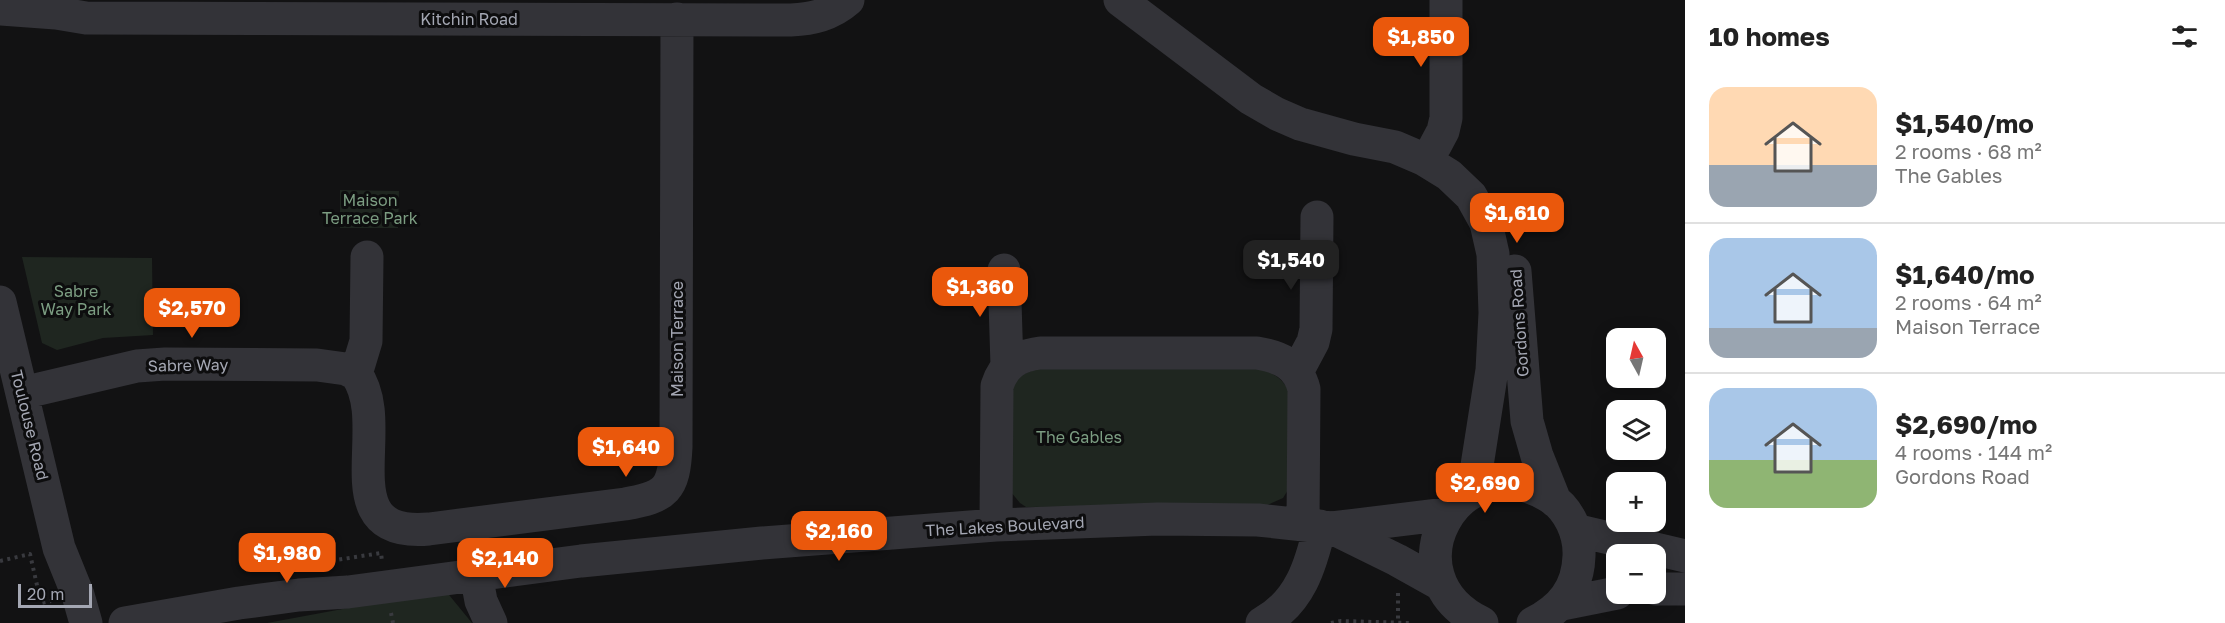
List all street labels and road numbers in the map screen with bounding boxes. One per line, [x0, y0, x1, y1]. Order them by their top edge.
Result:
street label: Kitchin Road [420, 9, 518, 29]
street label: Gordons Road [1505, 268, 1533, 378]
street label: Maison Terrace [667, 281, 687, 397]
street label: Sabre Way [147, 354, 229, 376]
street label: Toulouse Road [7, 368, 53, 482]
street label: The Lakes Boulevard [925, 512, 1085, 540]

